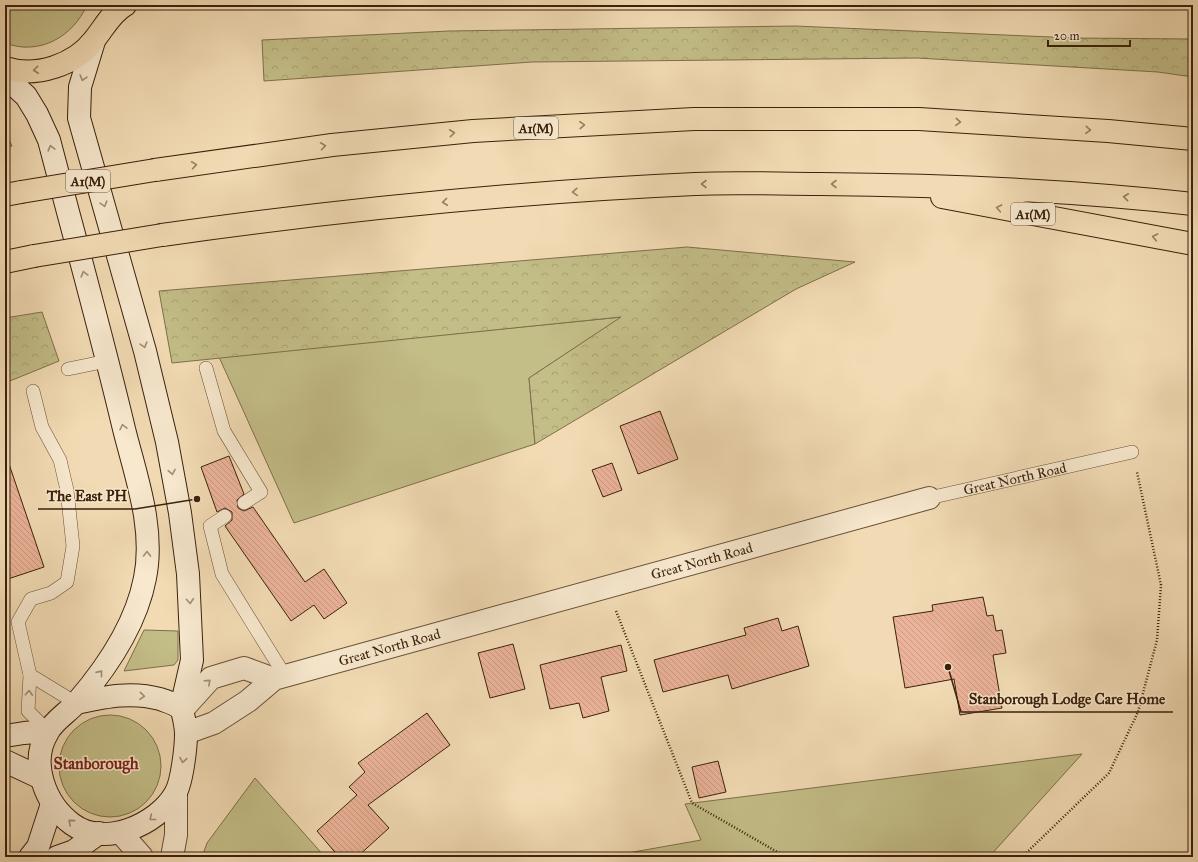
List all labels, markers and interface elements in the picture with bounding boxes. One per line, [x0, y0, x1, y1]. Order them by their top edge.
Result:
scale bar [1048, 22, 1130, 48]
text: 20 m [1054, 29, 1080, 43]
one-way arrow [33, 66, 39, 75]
one-way arrow [79, 75, 88, 82]
road number: A1(M) [514, 117, 558, 139]
one-way arrow [955, 117, 961, 126]
one-way arrow [579, 121, 585, 130]
one-way arrow [1085, 125, 1091, 134]
one-way arrow [449, 129, 455, 138]
one-way arrow [320, 142, 326, 151]
one-way arrow [47, 145, 56, 152]
one-way arrow [191, 161, 197, 170]
road number: A1(M) [66, 170, 110, 192]
one-way arrow [701, 180, 707, 188]
one-way arrow [831, 180, 837, 188]
one-way arrow [572, 187, 578, 196]
one-way arrow [1123, 192, 1129, 201]
one-way arrow [442, 198, 448, 207]
one-way arrow [99, 201, 107, 208]
road number: A1(M) [1011, 203, 1055, 225]
one-way arrow [996, 204, 1002, 213]
one-way arrow [1152, 233, 1158, 242]
one-way arrow [80, 270, 89, 277]
one-way arrow [139, 342, 148, 349]
one-way arrow [120, 423, 128, 430]
street label: Great North Road [962, 459, 1068, 499]
one-way arrow [167, 469, 176, 475]
callout: The East PH [38, 482, 135, 509]
text: The East PH [46, 487, 127, 505]
street label: Great North Road [649, 539, 755, 583]
one-way arrow [143, 551, 151, 557]
one-way arrow [185, 598, 194, 604]
street label: Great North Road [337, 625, 442, 670]
one-way arrow [96, 670, 103, 677]
one-way arrow [203, 679, 211, 686]
callout: Stanborough Lodge Care Home [961, 685, 1173, 712]
one-way arrow [24, 690, 33, 696]
text: Stanborough Lodge Care Home [969, 690, 1166, 709]
one-way arrow [139, 691, 145, 700]
district label: Stanborough [53, 754, 139, 774]
one-way arrow [179, 757, 188, 763]
one-way arrow [149, 813, 156, 820]
one-way arrow [68, 819, 75, 826]

